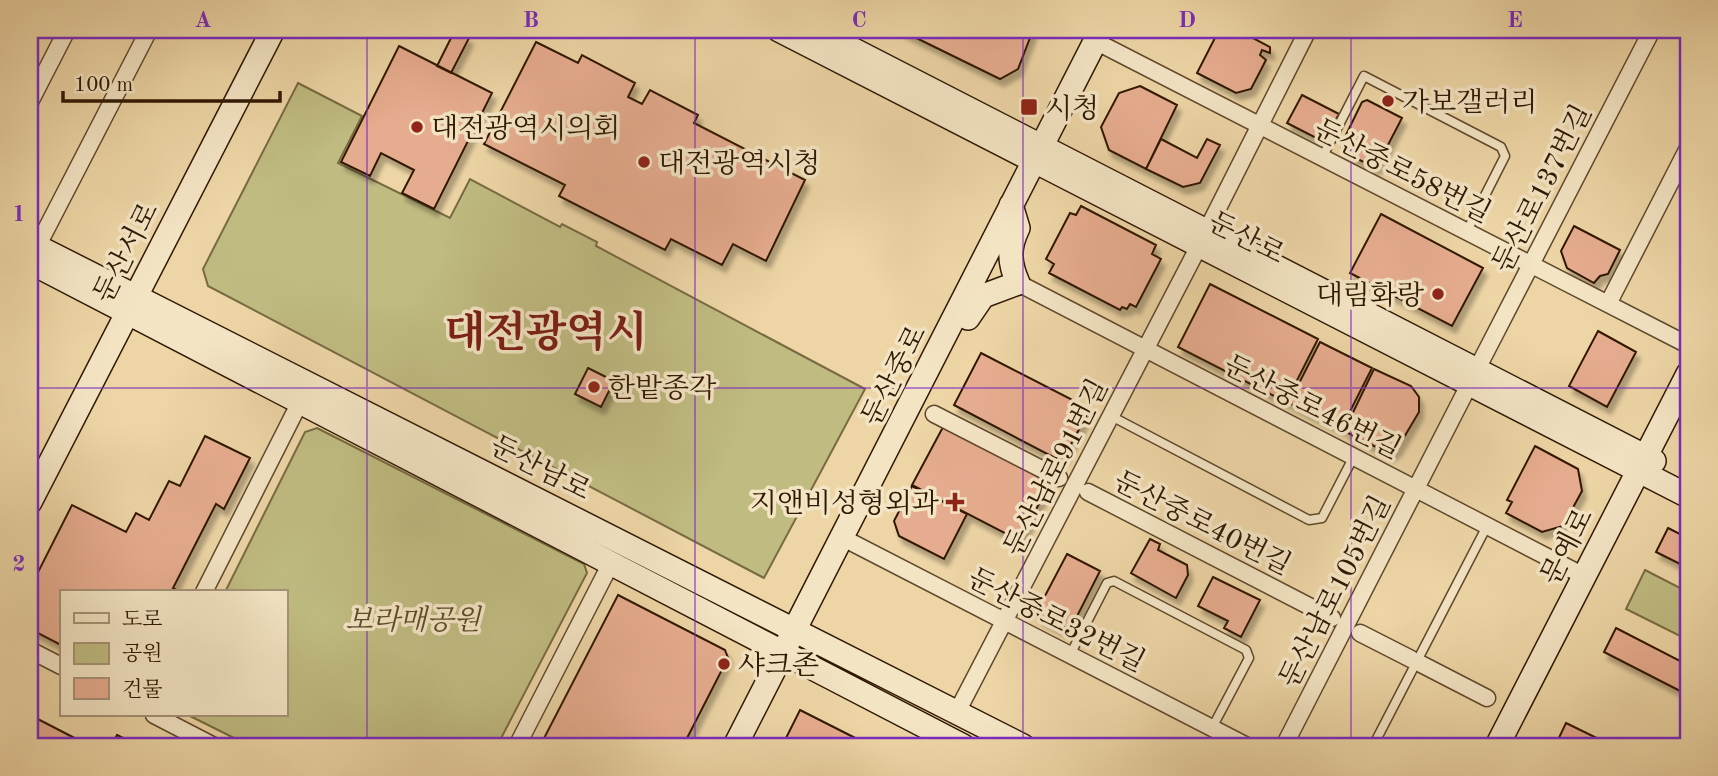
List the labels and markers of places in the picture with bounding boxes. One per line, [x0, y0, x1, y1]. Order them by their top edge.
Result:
place label: 가보갤러리 [1402, 88, 1537, 118]
marker: 가보갤러리 [1380, 93, 1396, 109]
place label: 시청 [1045, 94, 1099, 124]
marker: 시청 [1019, 97, 1039, 117]
place label: 대전광역시의회 [431, 114, 620, 144]
marker: 대전광역시의회 [409, 119, 425, 135]
place label: 대전광역시청 [658, 149, 820, 179]
marker: 대전광역시청 [636, 154, 652, 170]
place label: 대림화랑 [1316, 281, 1424, 311]
marker: 대림화랑 [1430, 286, 1446, 302]
place label: 한밭종각 [608, 374, 716, 404]
marker: 한밭종각 [586, 379, 602, 395]
place label: 지앤비성형외과 [750, 488, 939, 519]
marker: 지앤비성형외과 [945, 492, 965, 512]
place label: 샤크존 [738, 651, 819, 681]
marker: 샤크존 [716, 656, 732, 672]

